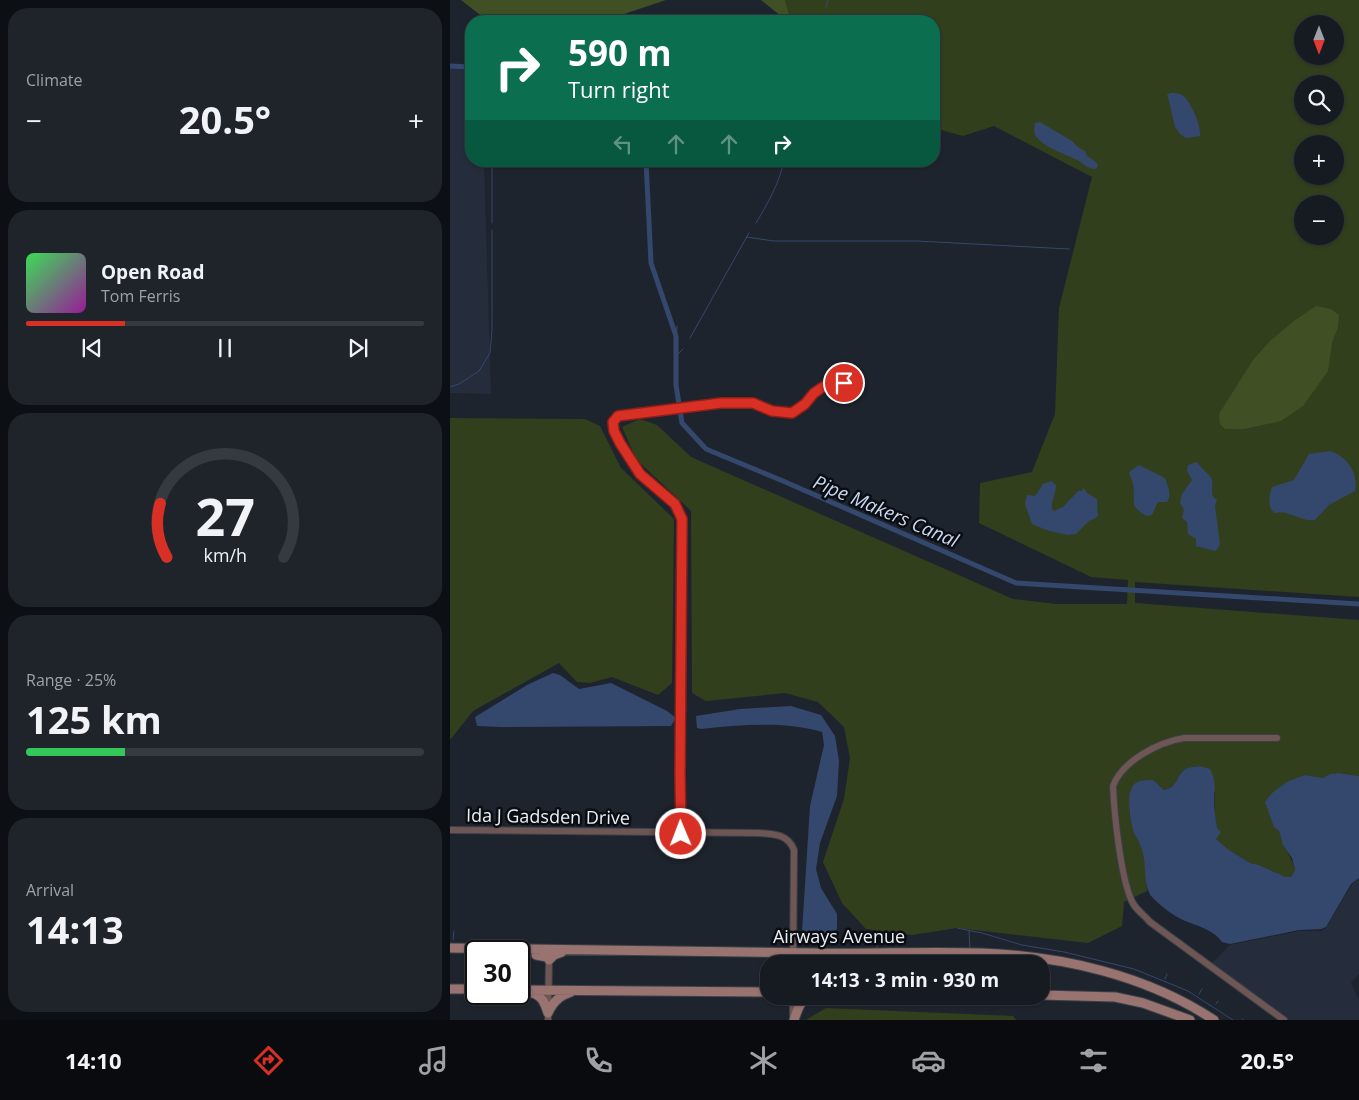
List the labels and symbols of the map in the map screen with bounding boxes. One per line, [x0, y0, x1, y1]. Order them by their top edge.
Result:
north arrow [1294, 15, 1344, 65]
pin [823, 362, 865, 404]
water label: Pipe Makers Canal [809, 469, 964, 554]
street label: Ida J Gadsden Drive [466, 803, 630, 829]
position arrow [654, 807, 706, 859]
street label: Airways Avenue [773, 924, 905, 948]
speed limit sign: 30 [465, 940, 530, 1005]

